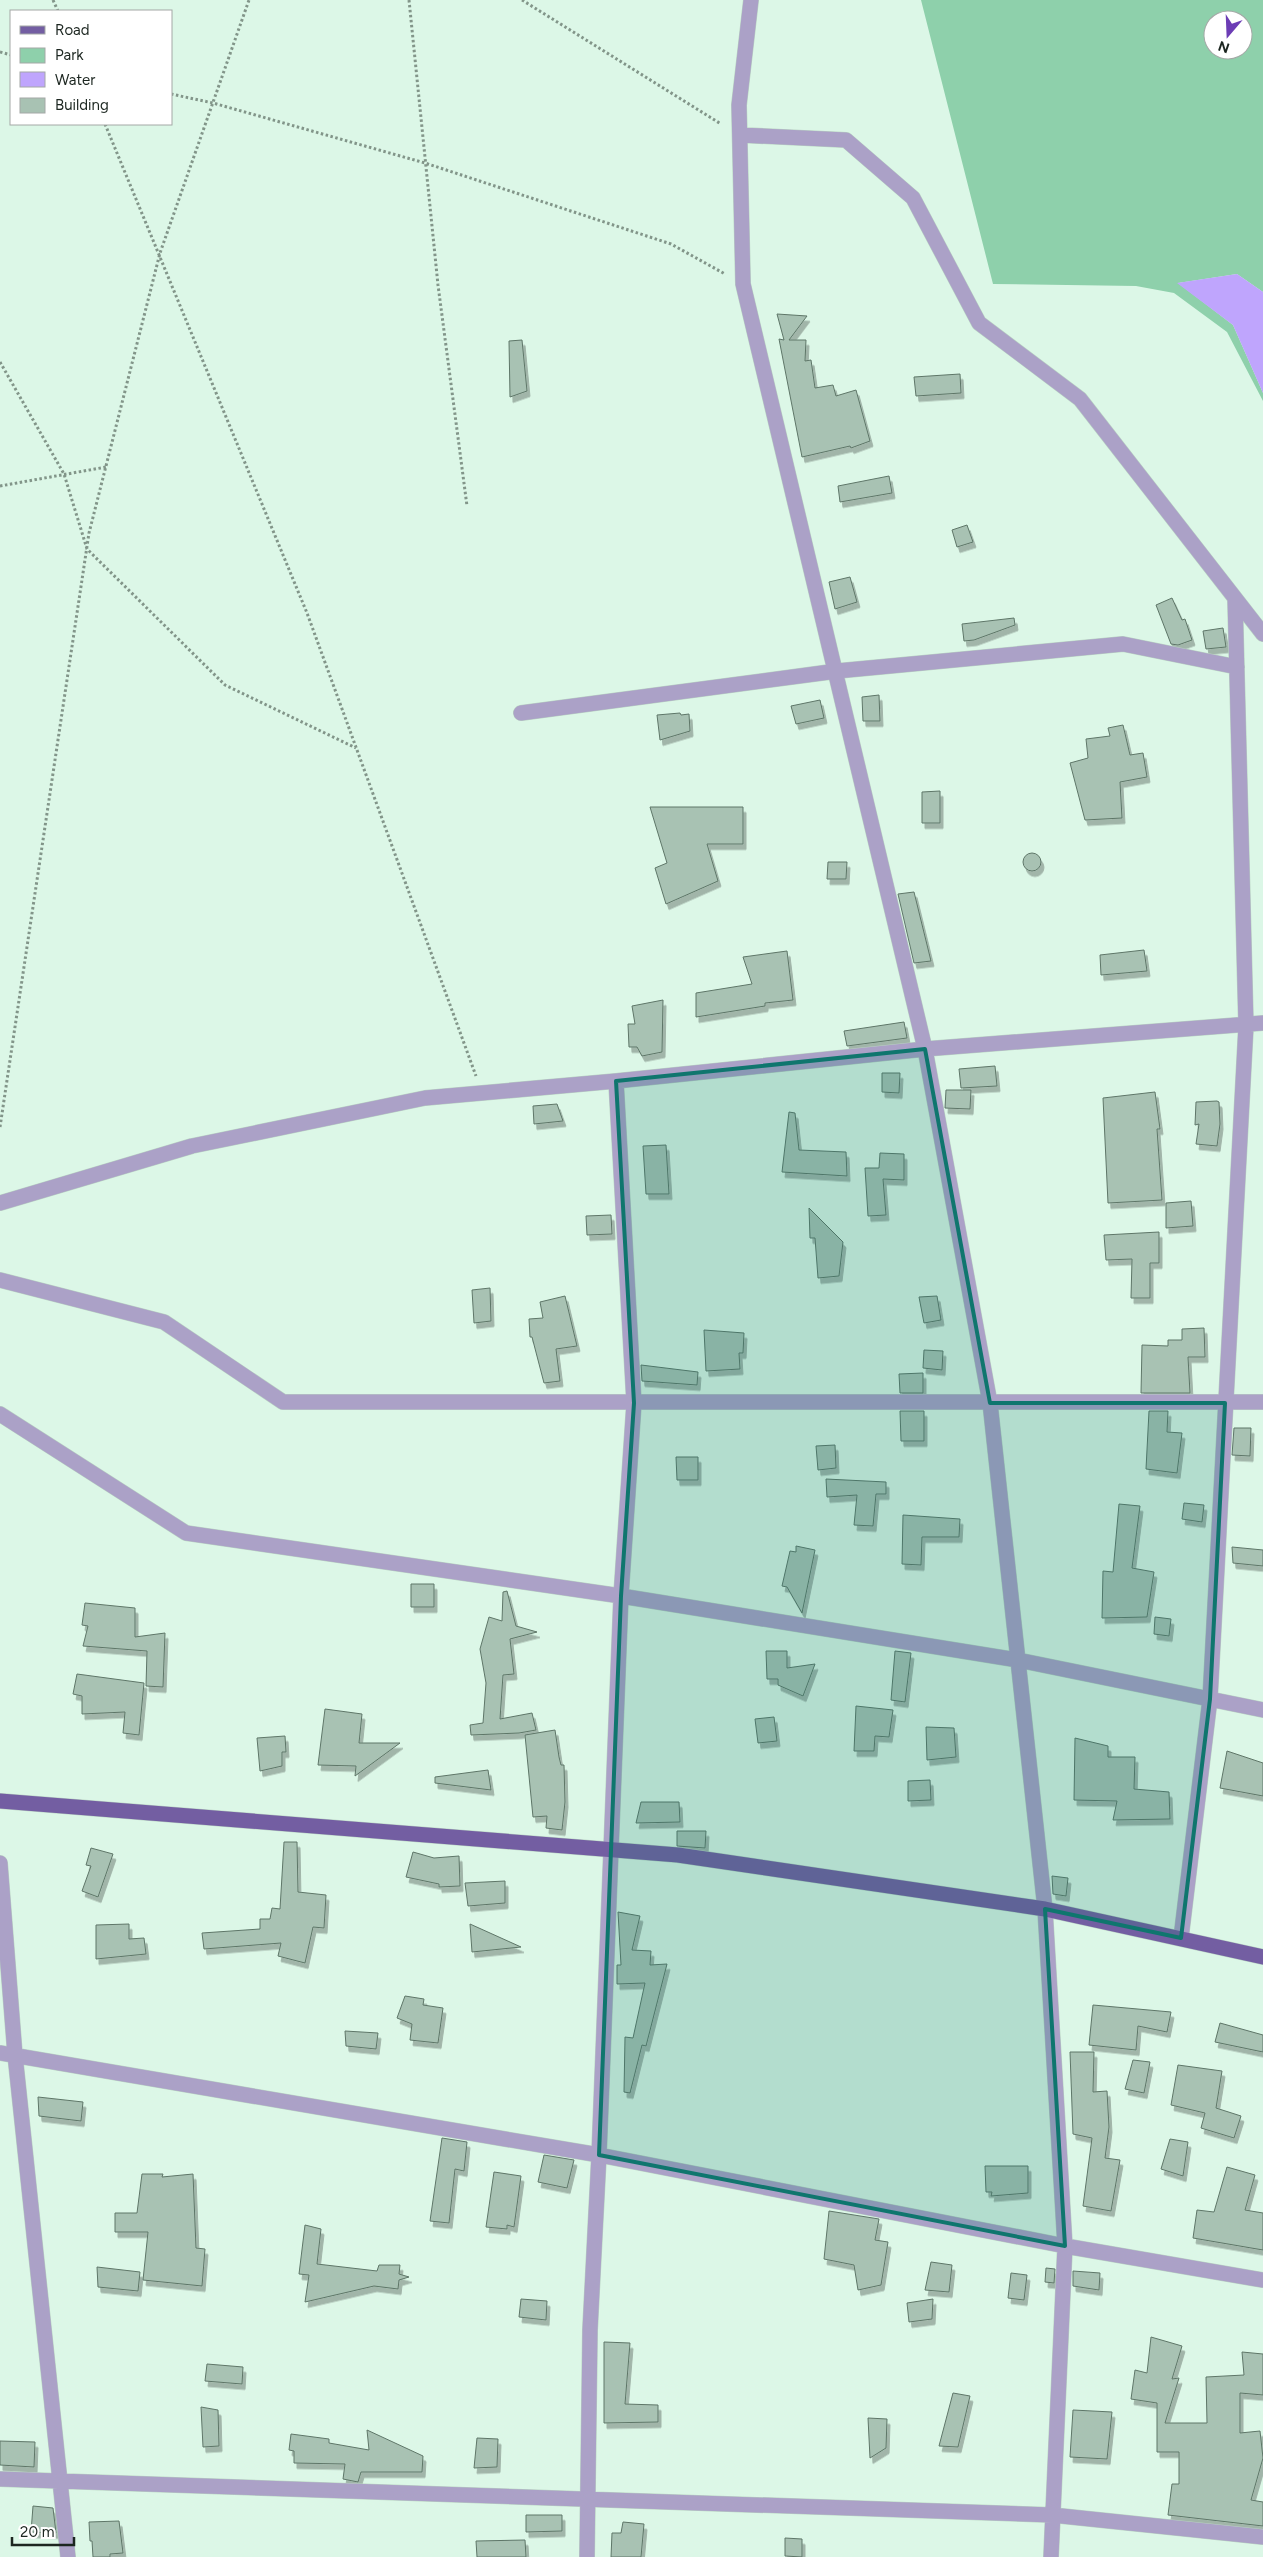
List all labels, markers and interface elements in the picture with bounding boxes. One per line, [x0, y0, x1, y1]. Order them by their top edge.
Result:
legend [10, 10, 172, 125]
north arrow [1203, 10, 1253, 60]
text: Road [55, 21, 90, 39]
text: N [1216, 37, 1232, 57]
text: Park [55, 46, 84, 64]
text: Water [55, 71, 95, 89]
text: Building [55, 96, 109, 114]
scale bar [12, 2514, 75, 2546]
text: 20 m [20, 2523, 54, 2541]

